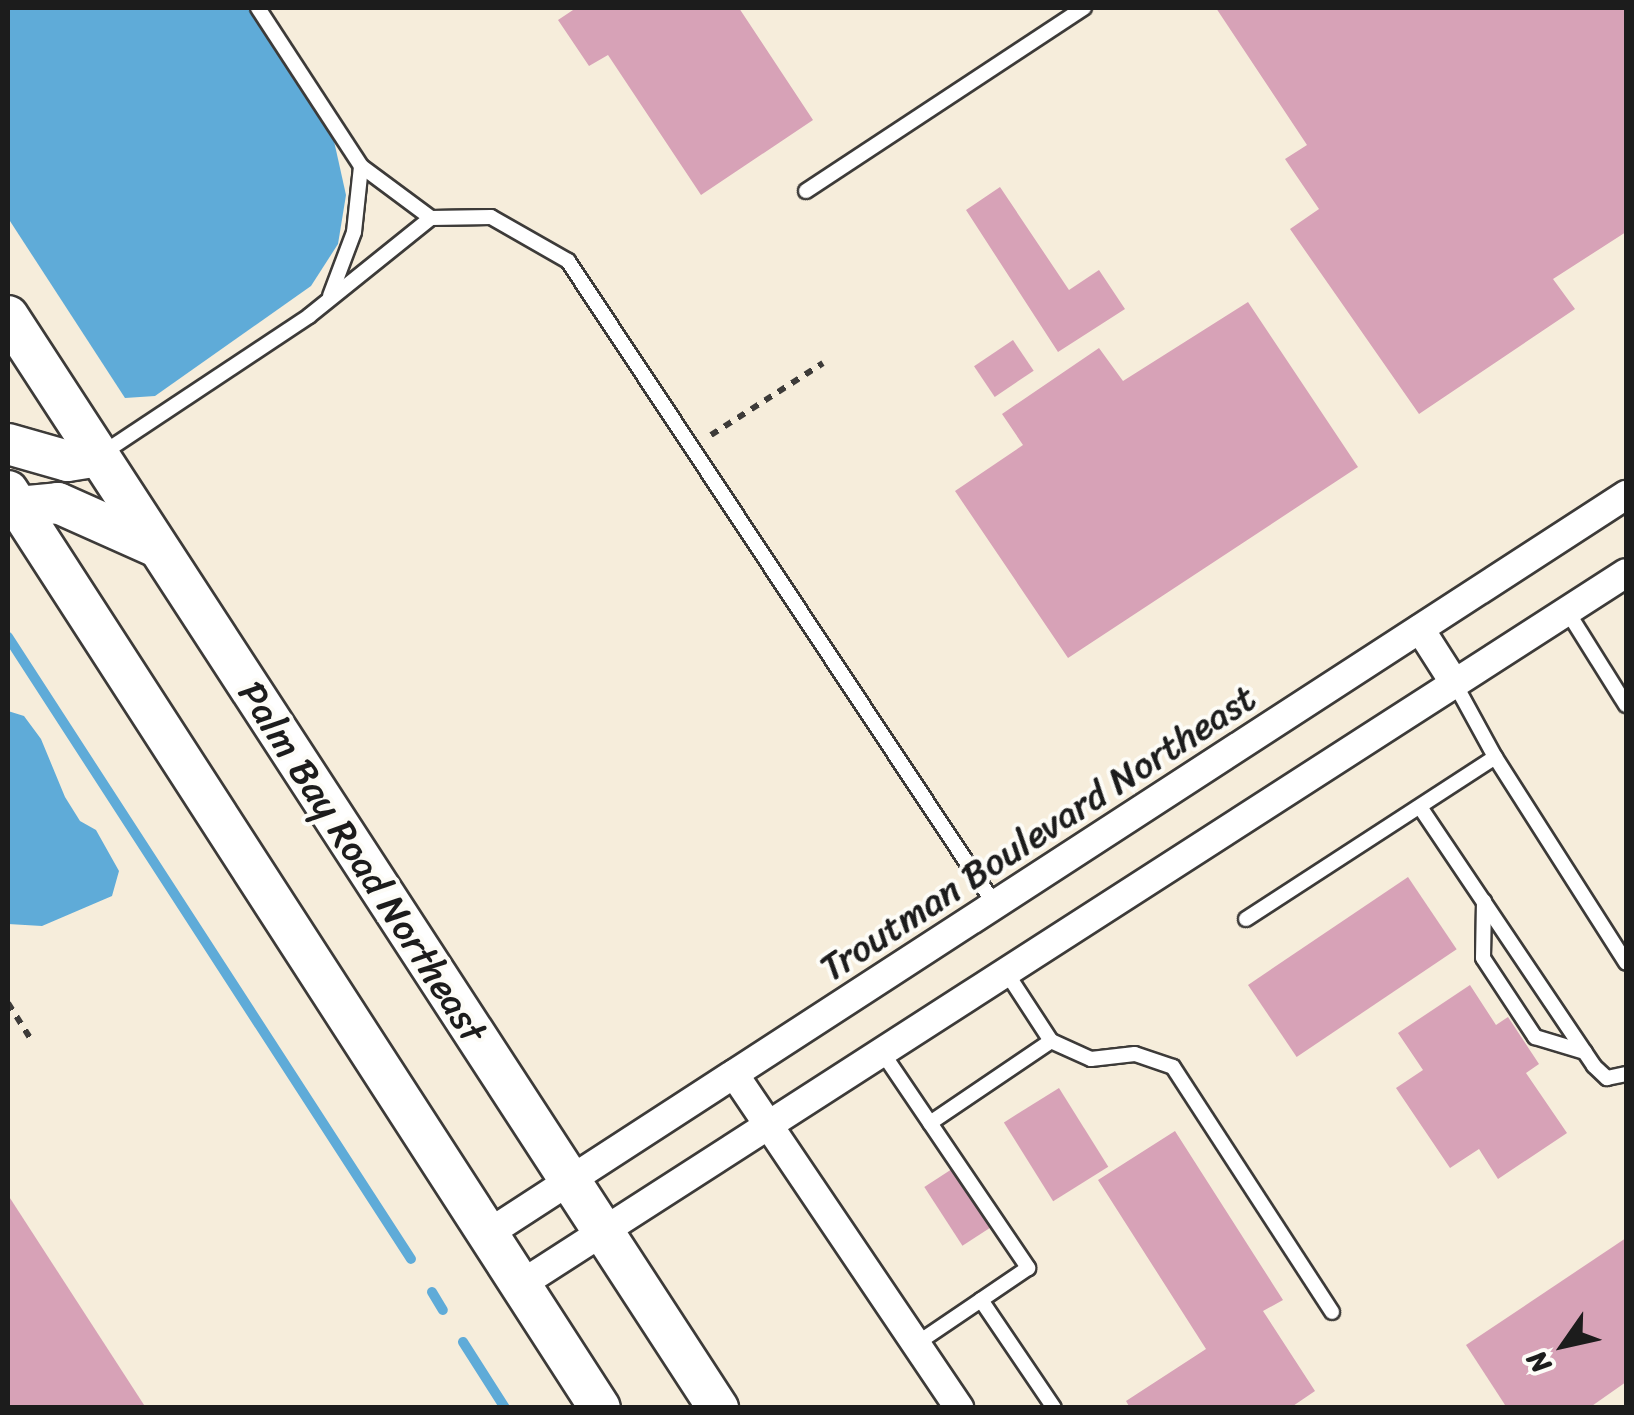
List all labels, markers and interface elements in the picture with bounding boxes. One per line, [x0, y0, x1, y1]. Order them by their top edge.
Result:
street label: Palm Bay Road Northeast [227, 671, 497, 1053]
street label: Troutman Boulevard Northeast [810, 674, 1266, 992]
north arrow [1514, 1295, 1614, 1395]
text: N [1513, 1340, 1564, 1384]

